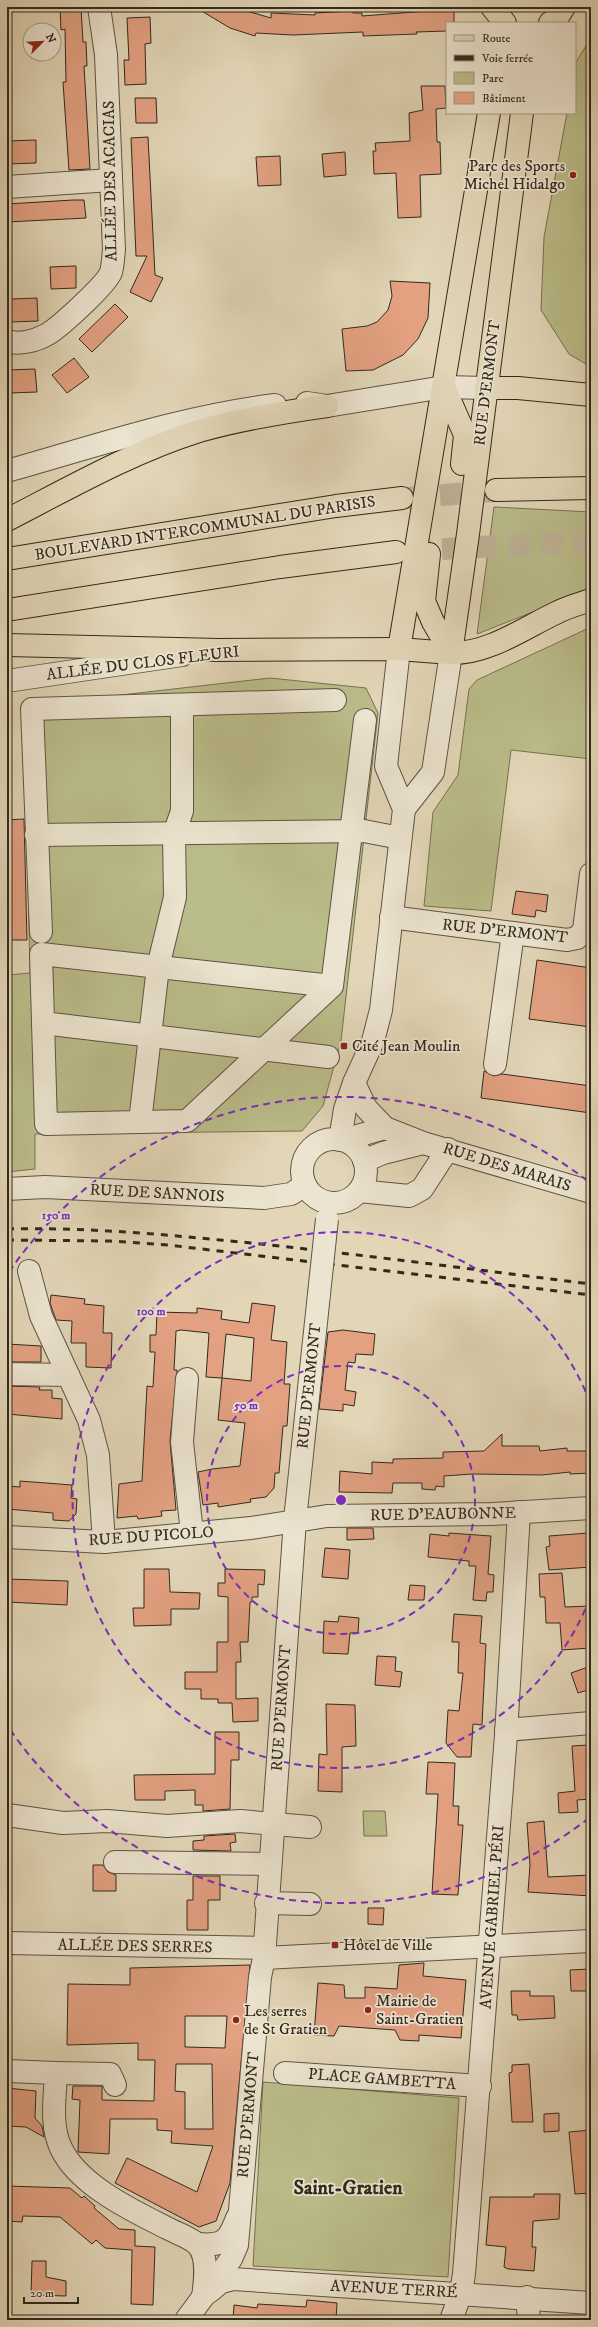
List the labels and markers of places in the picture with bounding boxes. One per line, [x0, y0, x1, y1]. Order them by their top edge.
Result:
place label: Parc des Sports Michel Hidalgo [463, 156, 565, 194]
marker: Parc des Sports Michel Hidalgo [568, 170, 578, 180]
place label: Cité Jean Moulin [352, 1036, 461, 1056]
marker: Cité Jean Moulin [339, 1041, 349, 1051]
centre of rings [334, 1493, 348, 1507]
place label: Hôtel de Ville [343, 1935, 433, 1955]
marker: Hôtel de Ville [330, 1940, 340, 1950]
place label: Mairie de Saint-Gratien [376, 1991, 464, 2029]
place label: Les serres de St Gratien [244, 2001, 328, 2039]
marker: Mairie de Saint-Gratien [363, 2005, 373, 2015]
marker: Les serres de St Gratien [231, 2015, 241, 2025]

